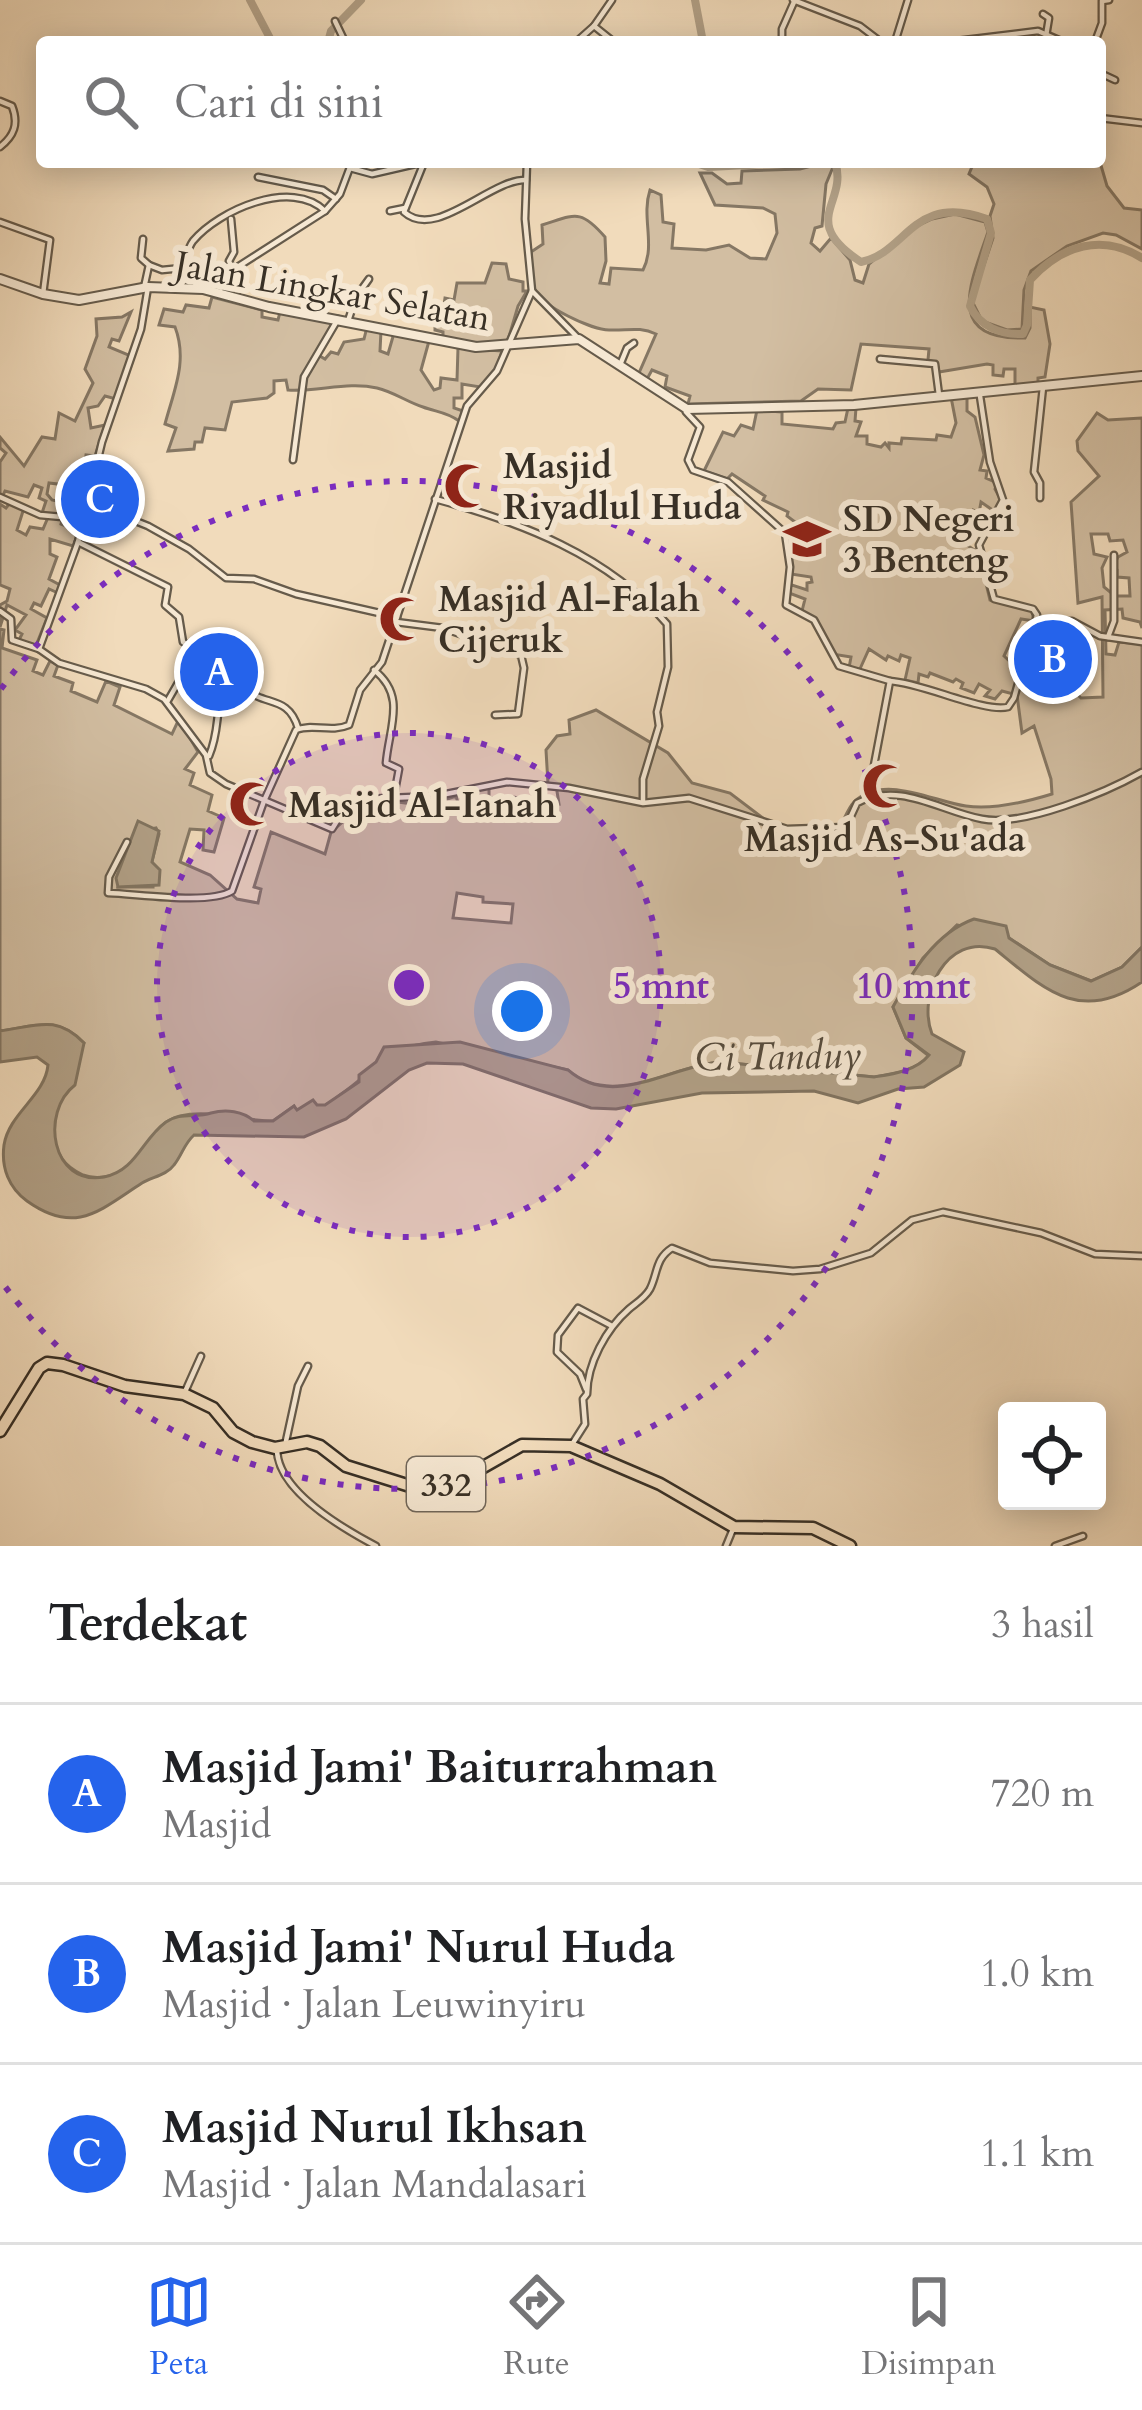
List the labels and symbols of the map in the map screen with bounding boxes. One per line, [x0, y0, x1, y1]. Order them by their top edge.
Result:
street label: Jalan Lingkar Selatan [166, 239, 495, 343]
place label: Masjid Riyadlul Huda [503, 442, 742, 532]
pin: C [61, 454, 139, 544]
mosque icon: Masjid Riyadlul Huda [442, 461, 492, 511]
place label: SD Negeri 3 Benteng [843, 495, 1015, 585]
school or university icon: SD Negeri 3 Benteng [782, 514, 832, 564]
place label: Masjid Al-Falah Cijeruk [438, 575, 700, 665]
mosque icon: Masjid Al-Falah Cijeruk [377, 594, 427, 644]
pin: B [1014, 614, 1092, 704]
pin: A [180, 627, 258, 717]
mosque icon: Masjid As-Su'ada [860, 761, 910, 811]
mosque icon: Masjid Al-Ianah [227, 779, 277, 829]
place label: Masjid Al-Ianah [288, 781, 556, 830]
place label: Masjid As-Su'ada [744, 815, 1026, 864]
text: 5 mnt [613, 962, 709, 1011]
text: 10 mnt [856, 962, 970, 1011]
centre of rings [388, 964, 430, 1006]
your location [492, 981, 552, 1041]
water label: Ci Tanduy [694, 1029, 862, 1084]
road number: 332 [407, 1457, 485, 1511]

